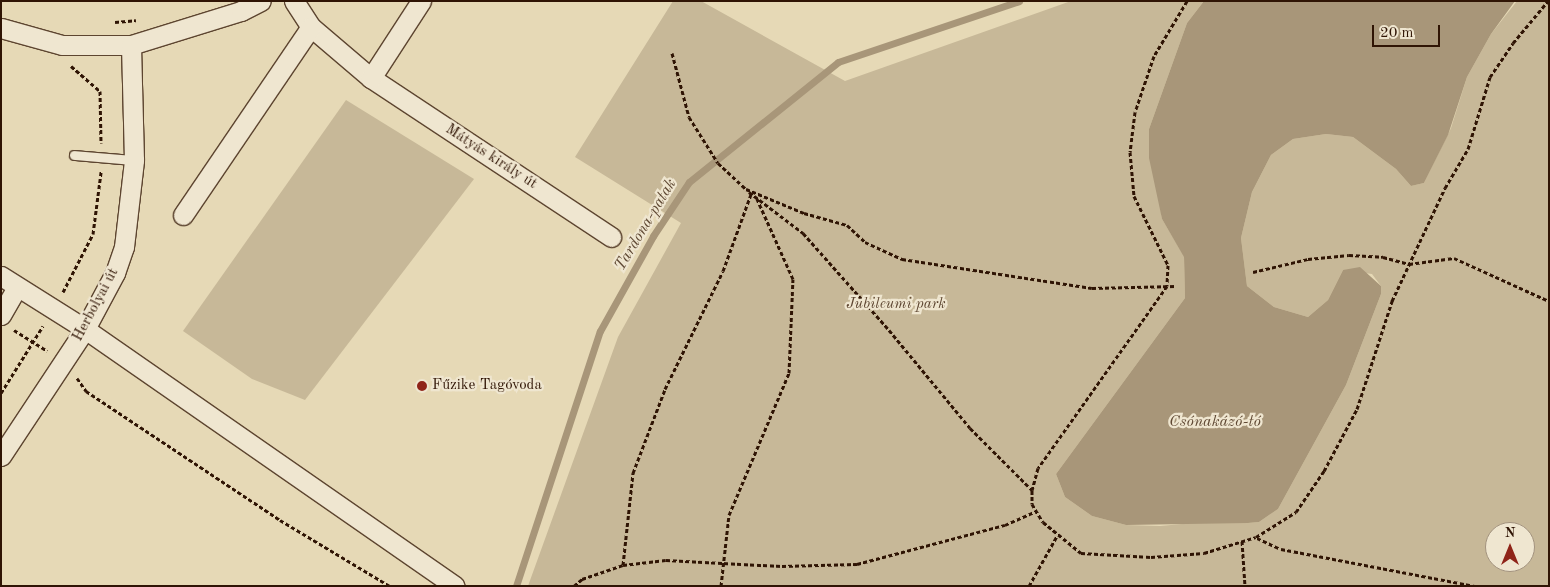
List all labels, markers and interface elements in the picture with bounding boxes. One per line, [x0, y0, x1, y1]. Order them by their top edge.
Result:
scale bar [1375, 15, 1442, 47]
text: 20 m [1380, 26, 1414, 41]
street label: Mátyás király út [442, 121, 540, 193]
water label: Tardona-patak [611, 176, 681, 274]
street label: Herbolyai út [69, 265, 123, 345]
park label: Jubileumi park [846, 296, 946, 314]
place label: Fűzike Tagóvoda [432, 377, 542, 395]
marker: Fűzike Tagóvoda [416, 380, 428, 392]
water label: Csónakázó-tó [1169, 412, 1261, 432]
north arrow [1485, 522, 1535, 572]
text: N [1505, 526, 1515, 540]

